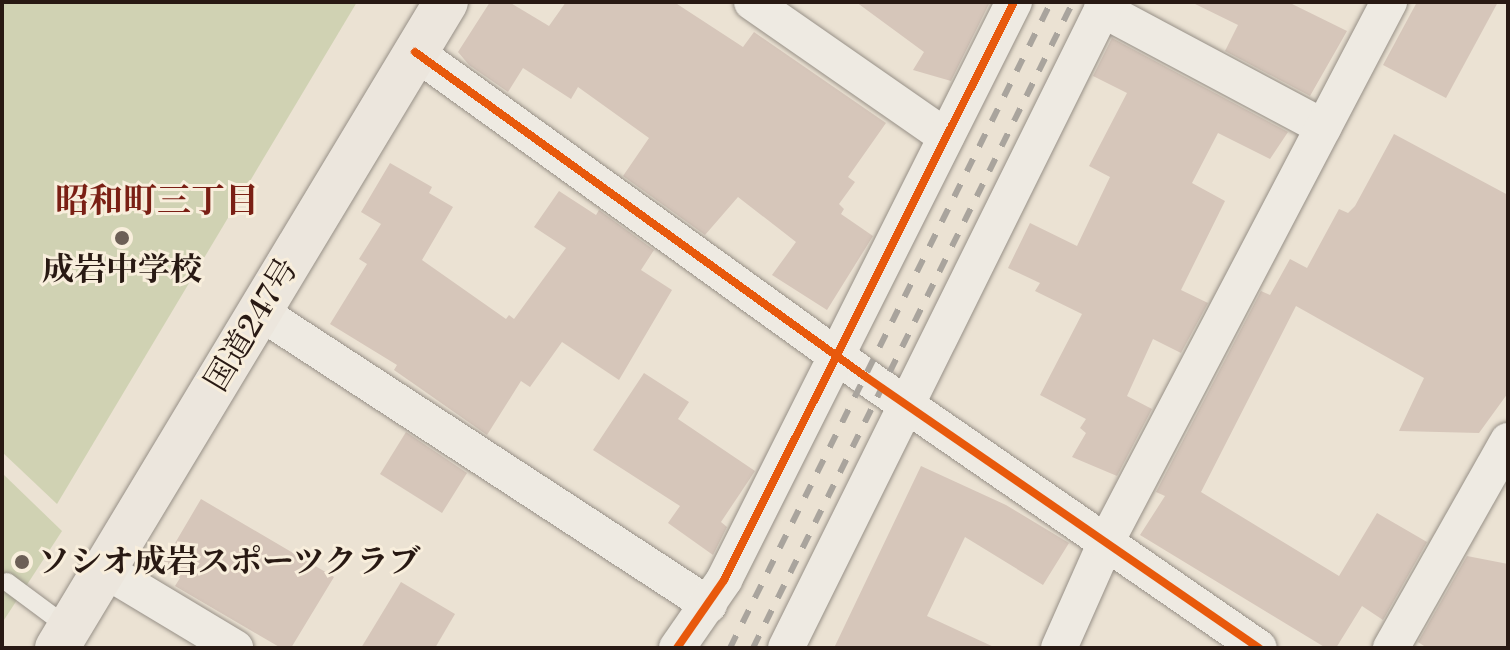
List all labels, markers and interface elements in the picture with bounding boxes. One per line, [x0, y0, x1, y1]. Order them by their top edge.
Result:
district label: 昭和町三丁目 [55, 183, 259, 223]
marker: 成岩中学校 [113, 229, 131, 247]
place label: 成岩中学校 [42, 251, 202, 289]
street label: 国道247号 [197, 252, 307, 398]
place label: ソシオ成岩スポーツクラブ [38, 543, 422, 581]
marker: ソシオ成岩スポーツクラブ [13, 553, 31, 571]

